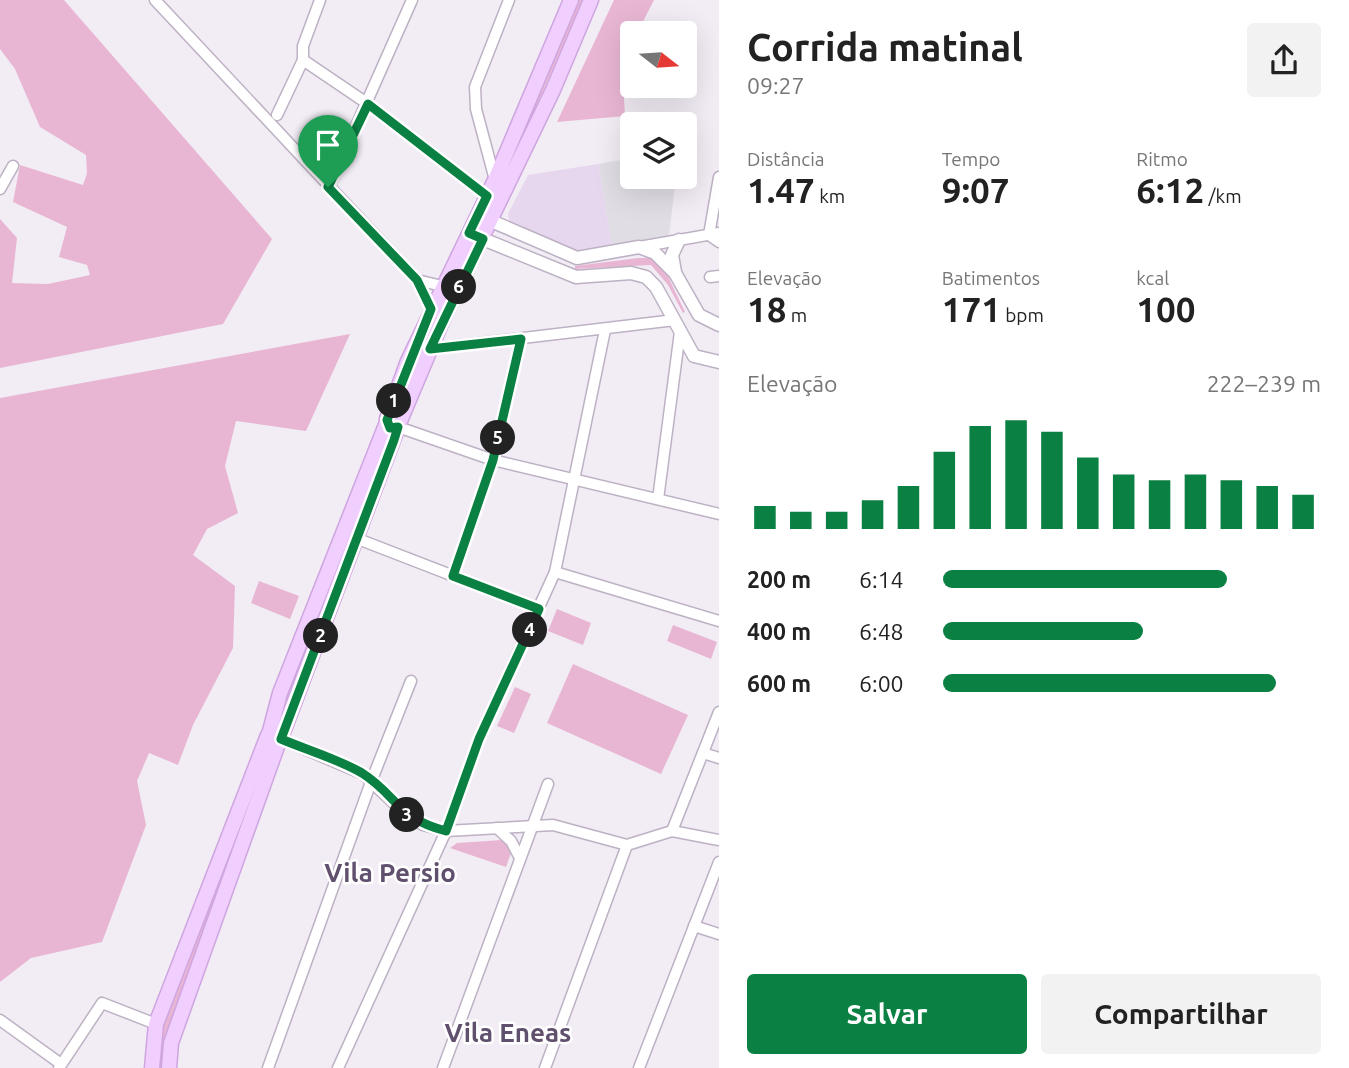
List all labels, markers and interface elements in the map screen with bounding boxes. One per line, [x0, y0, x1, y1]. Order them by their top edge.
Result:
north arrow [620, 21, 696, 98]
map controls [620, 21, 697, 189]
button: share [1247, 23, 1321, 97]
text: Corrida matinal [747, 26, 1023, 68]
text: 09:27 [747, 73, 805, 98]
button: layers [620, 112, 697, 189]
pin [298, 115, 358, 187]
icon: arrive [309, 126, 347, 164]
text: Distância [747, 148, 825, 170]
text: Tempo [942, 148, 1000, 170]
text: Ritmo [1136, 148, 1188, 170]
text: 1.47 [747, 170, 815, 210]
text: 9:07 [942, 170, 1010, 210]
text: 6:12 [1136, 170, 1204, 210]
text: km [815, 185, 845, 207]
text: /km [1204, 185, 1242, 207]
text: Elevação [747, 267, 822, 289]
text: Batimentos [942, 267, 1040, 289]
text: kcal [1136, 267, 1169, 289]
pin: 6 [442, 270, 476, 304]
text: 6 [453, 275, 464, 297]
text: 18 [747, 289, 786, 329]
text: 171 [942, 289, 1001, 329]
text: 100 [1136, 289, 1196, 329]
text: m [786, 304, 807, 326]
text: bpm [1001, 304, 1044, 326]
text: Elevação [747, 371, 838, 396]
text: 222–239 m [1207, 371, 1321, 396]
pin: 1 [376, 384, 412, 418]
text: 1 [388, 389, 399, 411]
pin: 5 [480, 420, 516, 456]
text: 5 [492, 426, 503, 448]
text: 200 m [747, 567, 811, 592]
text: 6:14 [859, 567, 904, 592]
pin: 4 [512, 612, 548, 648]
pin: 2 [304, 618, 338, 654]
text: 4 [524, 618, 535, 640]
text: 400 m [747, 619, 811, 644]
text: 6:48 [859, 619, 904, 644]
text: 2 [315, 624, 326, 646]
text: 600 m [747, 671, 811, 696]
text: 6:00 [859, 671, 904, 696]
pin: 3 [390, 798, 424, 832]
text: 3 [401, 803, 412, 825]
district label: Vila Persio [324, 858, 456, 887]
button: Salvar [747, 974, 1027, 1054]
button: Compartilhar [1041, 974, 1321, 1054]
district label: Vila Eneas [445, 1018, 571, 1047]

